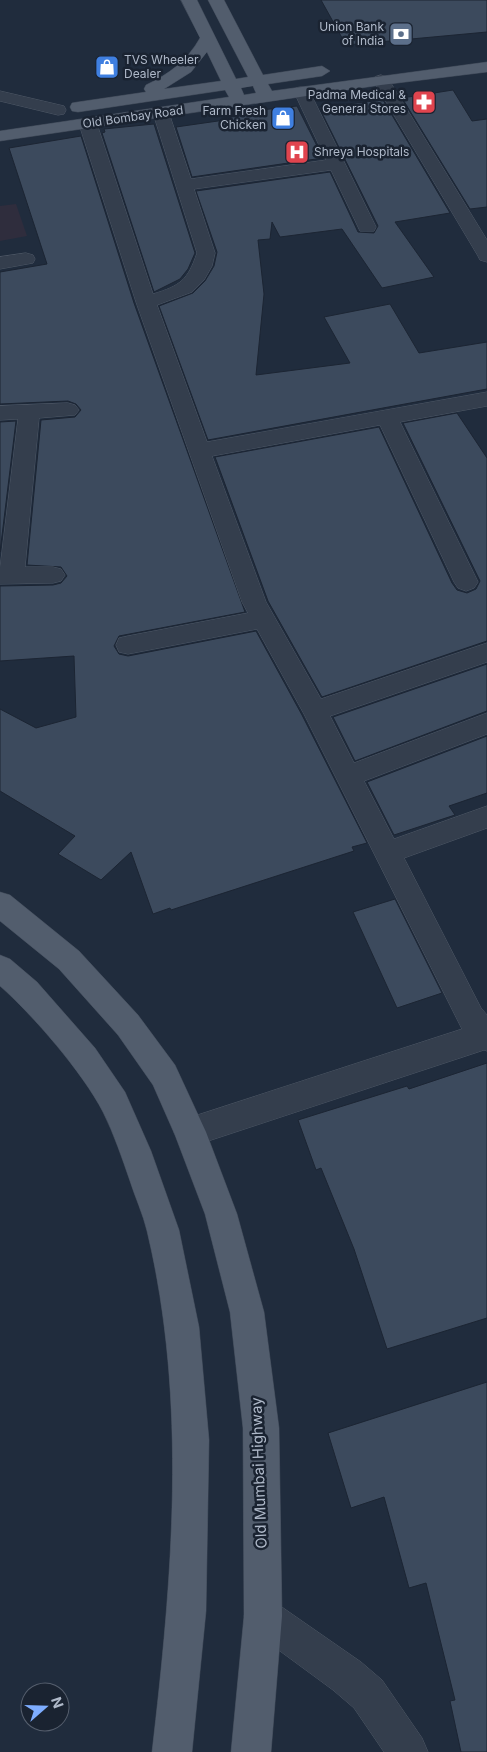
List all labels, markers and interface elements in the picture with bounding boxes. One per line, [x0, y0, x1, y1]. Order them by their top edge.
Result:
place label: Union Bank of India [319, 19, 384, 48]
bank icon: Union Bank of India [388, 21, 414, 47]
place label: TVS Wheeler Dealer [124, 52, 199, 81]
shop icon: TVS Wheeler Dealer [94, 54, 120, 80]
place label: Padma Medical & General Stores [308, 87, 406, 116]
pharmacy icon: Padma Medical & General Stores [411, 89, 437, 115]
street label: Old Bombay Road [82, 102, 184, 131]
place label: Farm Fresh Chicken [202, 103, 266, 132]
shop icon: Farm Fresh Chicken [270, 105, 296, 131]
hospital icon: Shreya Hospitals [284, 139, 310, 165]
place label: Shreya Hospitals [314, 144, 409, 159]
street label: Old Mumbai Highway [246, 1396, 271, 1549]
north arrow [20, 1682, 70, 1732]
text: N [48, 1694, 67, 1710]

